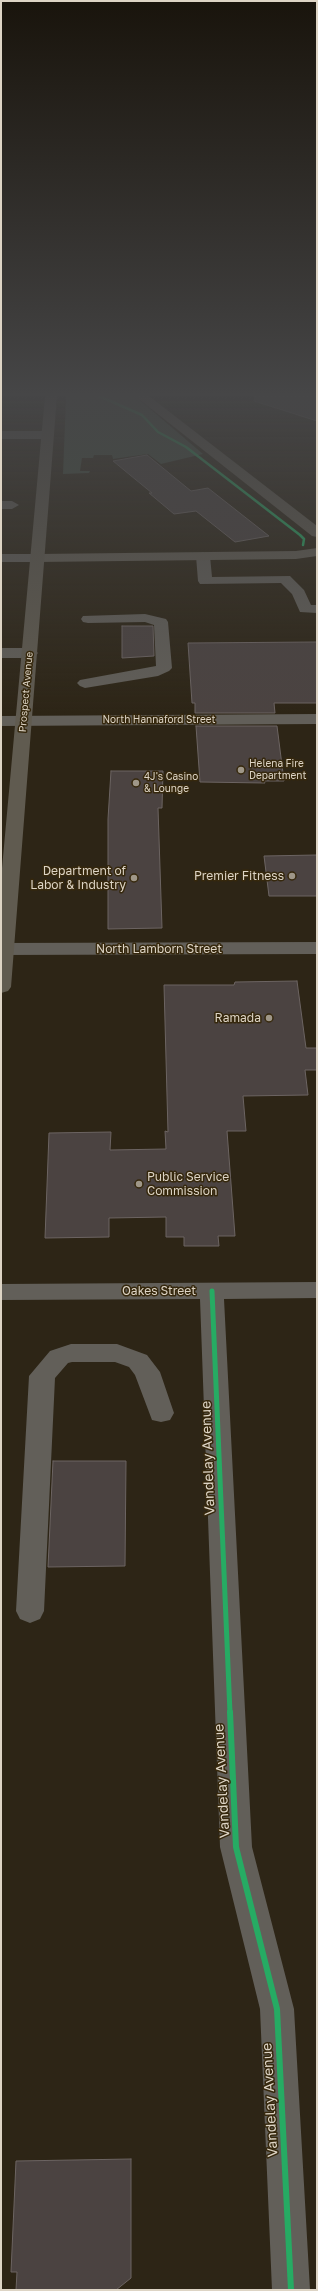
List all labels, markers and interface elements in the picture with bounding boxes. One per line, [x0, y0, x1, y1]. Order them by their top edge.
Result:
street label: Prospect Avenue [16, 651, 36, 733]
street label: North Hannaford Street [102, 714, 216, 726]
place label: Helena Fire Department [249, 758, 306, 782]
marker: Helena Fire Department [236, 765, 246, 775]
place label: 4J's Casino & Lounge [144, 771, 198, 794]
marker: 4J's Casino & Lounge [131, 778, 141, 788]
place label: Department of Labor & Industry [30, 864, 126, 892]
place label: Premier Fitness [194, 869, 284, 883]
marker: Premier Fitness [287, 871, 297, 881]
marker: Department of Labor & Industry [129, 873, 139, 883]
street label: North Lamborn Street [96, 942, 222, 956]
place label: Ramada [215, 1011, 261, 1025]
marker: Ramada [264, 1013, 274, 1023]
place label: Public Service Commission [147, 1170, 229, 1198]
marker: Public Service Commission [134, 1179, 144, 1189]
street label: Oakes Street [122, 1284, 196, 1298]
street label: Vandelay Avenue [198, 1400, 218, 1516]
street label: Vandelay Avenue [211, 1723, 233, 1839]
street label: Vandelay Avenue [259, 2042, 281, 2158]

